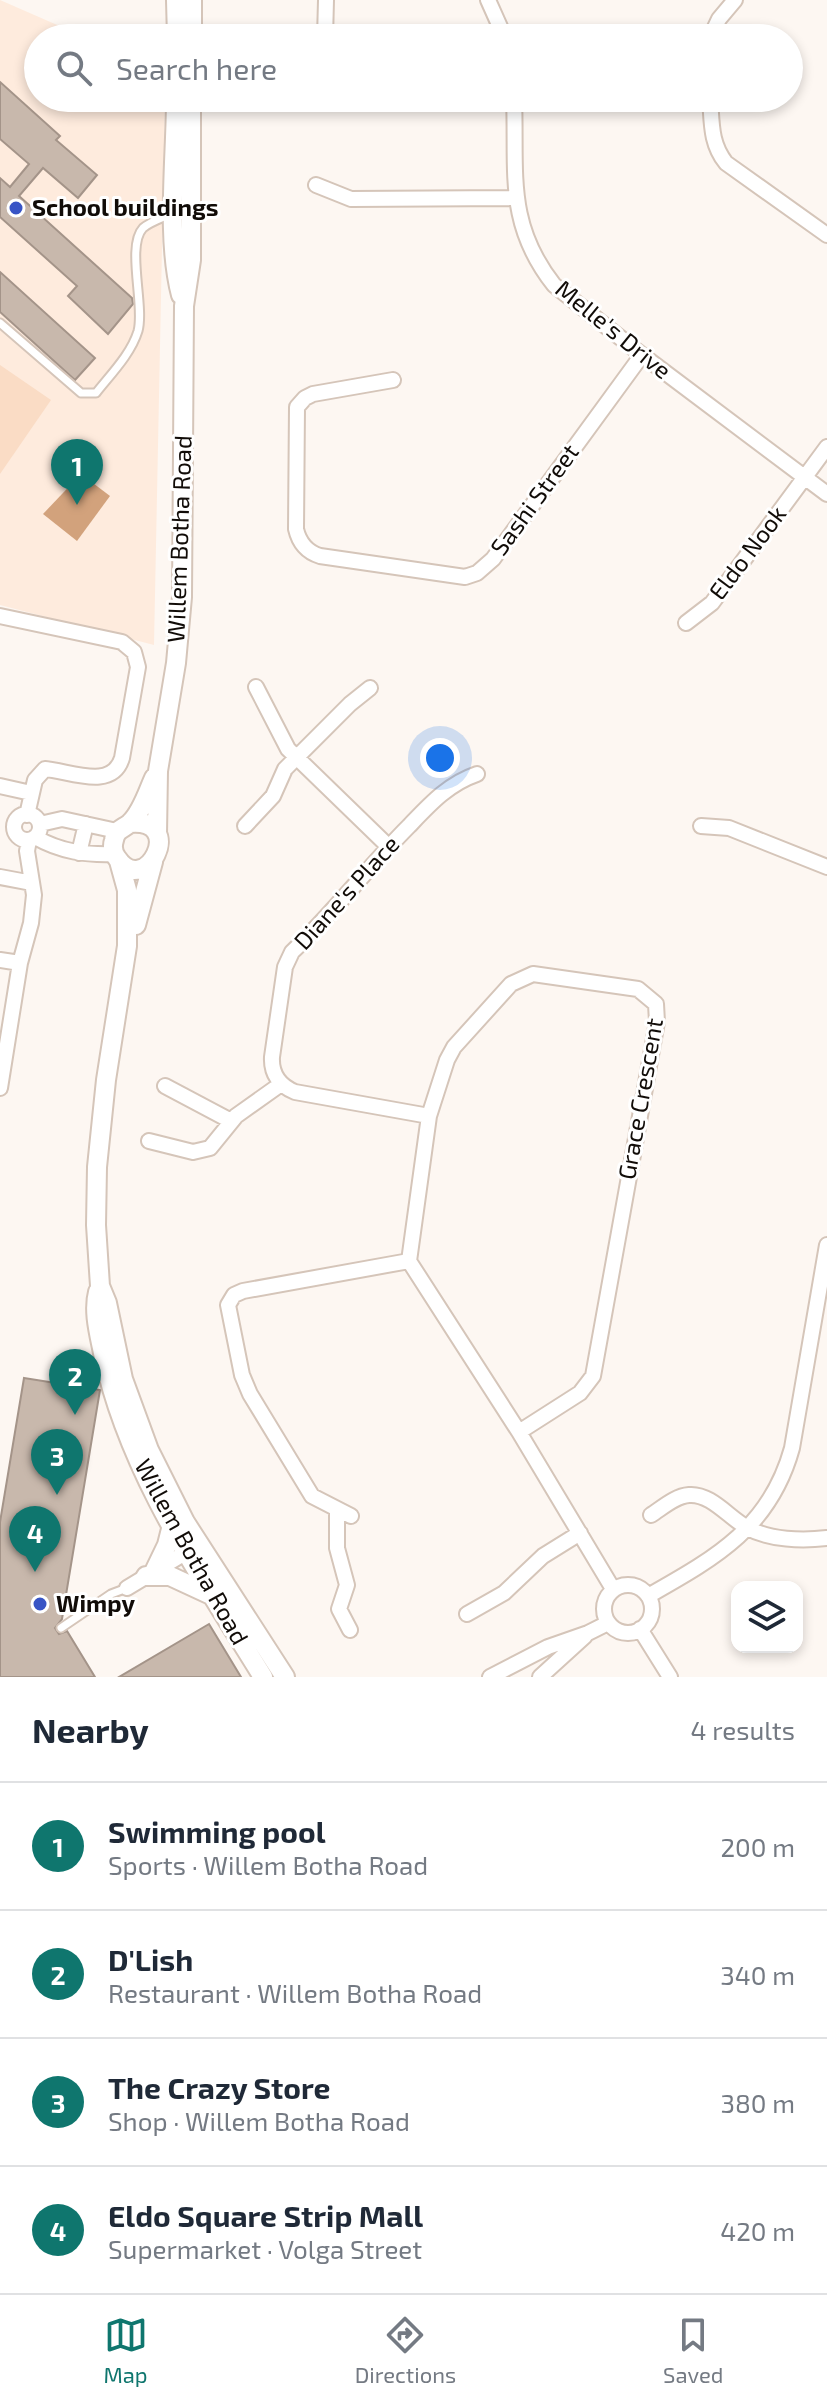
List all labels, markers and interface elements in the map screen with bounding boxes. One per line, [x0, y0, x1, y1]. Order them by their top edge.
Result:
search box [24, 24, 803, 112]
icon: search [52, 46, 96, 90]
text: Search here [116, 50, 277, 86]
place label: School buildings [32, 192, 219, 221]
marker: School buildings [7, 199, 25, 217]
street label: Melle's Drive [550, 273, 678, 384]
street label: Willem Botha Road [160, 435, 197, 643]
street label: Sashi Street [484, 438, 584, 561]
pin: 1 [51, 439, 103, 505]
street label: Eldo Nook [702, 500, 791, 605]
your location [420, 738, 460, 778]
street label: Diane's Place [287, 829, 405, 955]
street label: Grace Crescent [611, 1016, 668, 1182]
pin: 2 [49, 1349, 101, 1415]
pin: 3 [31, 1429, 83, 1495]
street label: Willem Botha Road [129, 1453, 255, 1649]
pin: 4 [9, 1506, 61, 1572]
map controls [731, 1581, 803, 1653]
button: layers [731, 1581, 803, 1653]
place label: Wimpy [56, 1588, 135, 1617]
marker: Wimpy [31, 1595, 49, 1613]
text: Nearby [32, 1709, 149, 1750]
text: 4 results [690, 1714, 795, 1745]
text: Swimming pool [108, 1813, 326, 1849]
text: 1 [52, 1831, 64, 1862]
text: 200 m [720, 1831, 795, 1862]
text: Sports · Willem Botha Road [108, 1849, 428, 1880]
text: D'Lish [108, 1941, 193, 1977]
text: 2 [50, 1959, 66, 1990]
text: 340 m [720, 1959, 795, 1990]
text: Restaurant · Willem Botha Road [108, 1977, 482, 2008]
text: The Crazy Store [108, 2069, 331, 2105]
text: 3 [51, 2087, 65, 2118]
text: 380 m [721, 2087, 795, 2118]
text: Shop · Willem Botha Road [108, 2105, 410, 2136]
text: Eldo Square Strip Mall [108, 2197, 423, 2233]
text: 4 [50, 2215, 66, 2246]
text: 420 m [720, 2215, 795, 2246]
text: Supermarket · Volga Street [108, 2233, 422, 2264]
tab: Map [104, 2313, 148, 2387]
tab: Directions [355, 2313, 456, 2387]
tab: Saved [663, 2313, 723, 2387]

